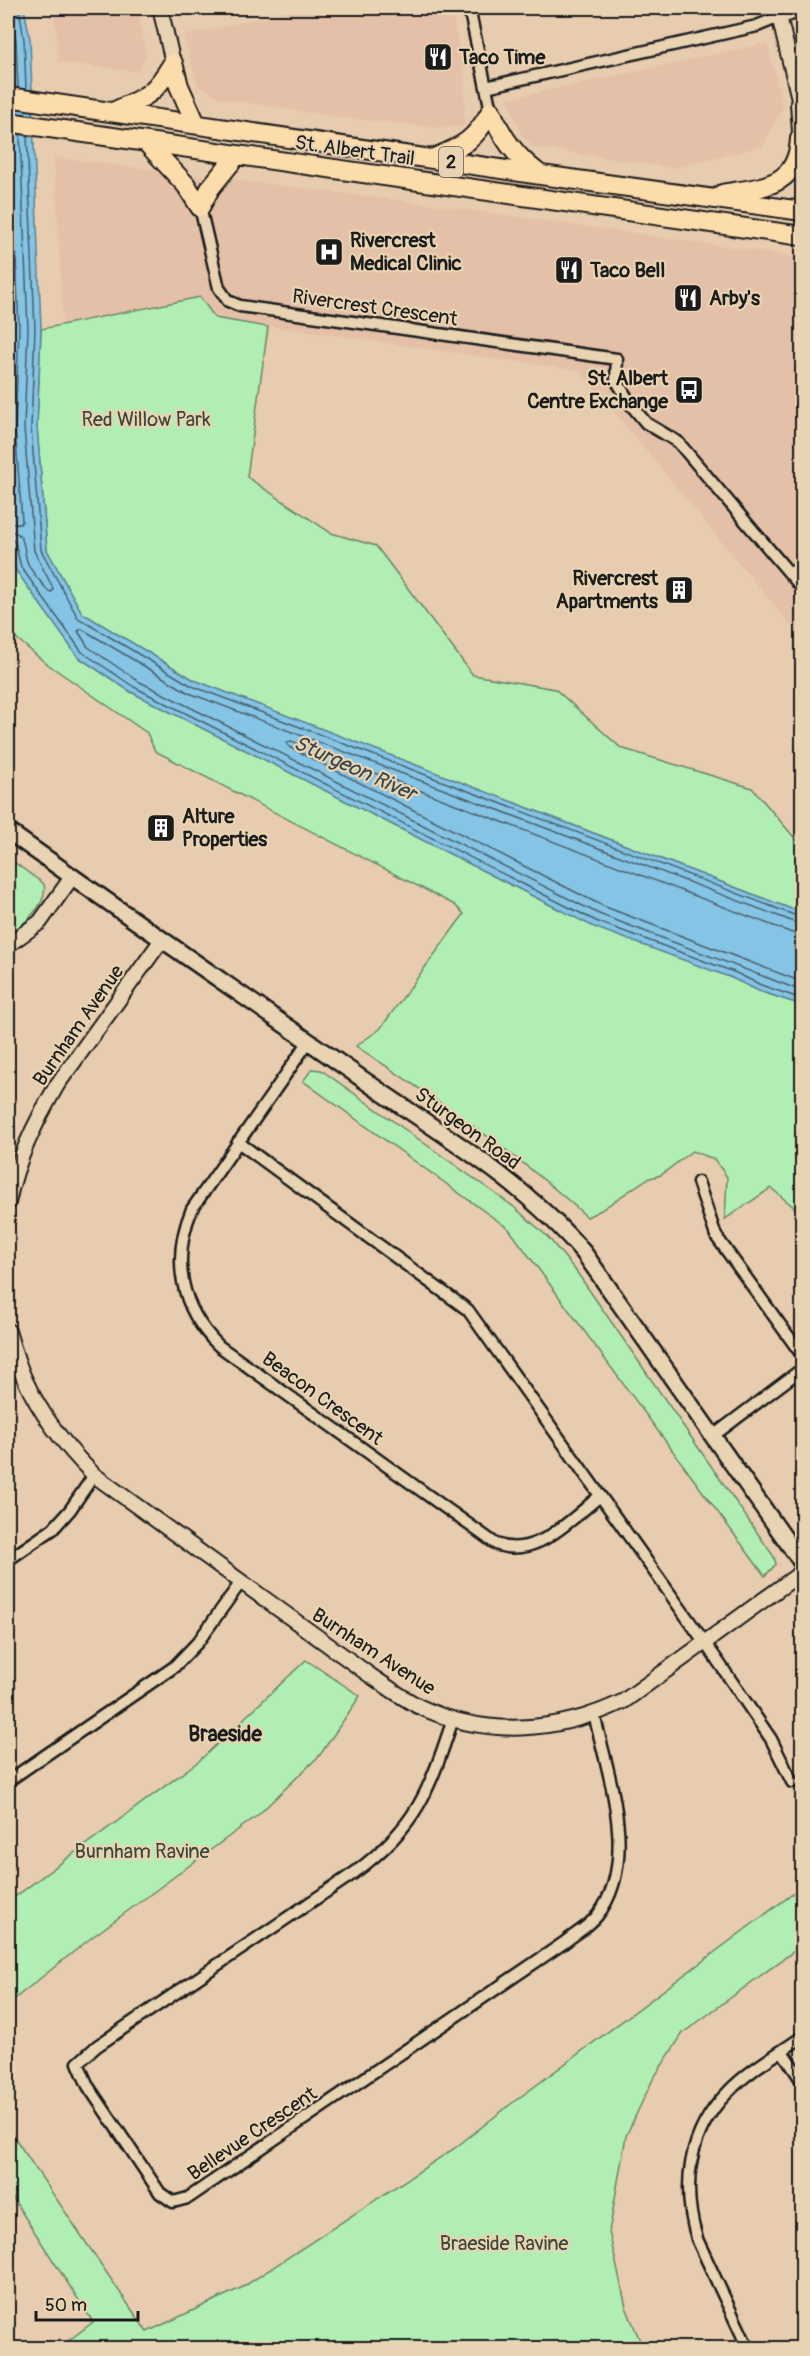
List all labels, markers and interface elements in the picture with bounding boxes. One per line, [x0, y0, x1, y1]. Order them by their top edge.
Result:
restaurant icon: Taco Time [422, 41, 454, 73]
place label: Taco Time [458, 45, 546, 70]
street label: St. Albert Trail [293, 130, 416, 171]
road number: 2 [439, 147, 463, 177]
place label: Rivercrest Medical Clinic [350, 228, 462, 276]
hospital icon: Rivercrest Medical Clinic [313, 236, 345, 268]
restaurant icon: Taco Bell [553, 254, 585, 286]
place label: Taco Bell [589, 258, 665, 283]
restaurant icon: Arby's [672, 282, 704, 314]
street label: Rivercrest Crescent [291, 284, 460, 332]
place label: Arby's [709, 286, 760, 311]
place label: St. Albert Centre Exchange [527, 366, 669, 414]
bus stop icon: St. Albert Centre Exchange [673, 374, 705, 406]
park label: Red Willow Park [81, 407, 211, 432]
place label: Rivercrest Apartments [556, 566, 659, 614]
building icon: Rivercrest Apartments [663, 574, 695, 606]
water label: Sturgeon River [289, 729, 422, 808]
place label: Alture Properties [182, 804, 267, 852]
building icon: Alture Properties [145, 812, 177, 844]
street label: Burnham Avenue [27, 960, 129, 1091]
street label: Sturgeon Road [410, 1082, 525, 1175]
street label: Beacon Crescent [257, 1346, 389, 1451]
street label: Burnham Avenue [307, 1602, 440, 1701]
district label: Braeside [188, 1721, 262, 1748]
park label: Burnham Ravine [74, 1839, 210, 1864]
street label: Bellevue Crescent [183, 2080, 322, 2186]
park label: Braeside Ravine [440, 2231, 569, 2256]
scale bar [36, 2284, 138, 2322]
text: 50 m [45, 2294, 87, 2317]

